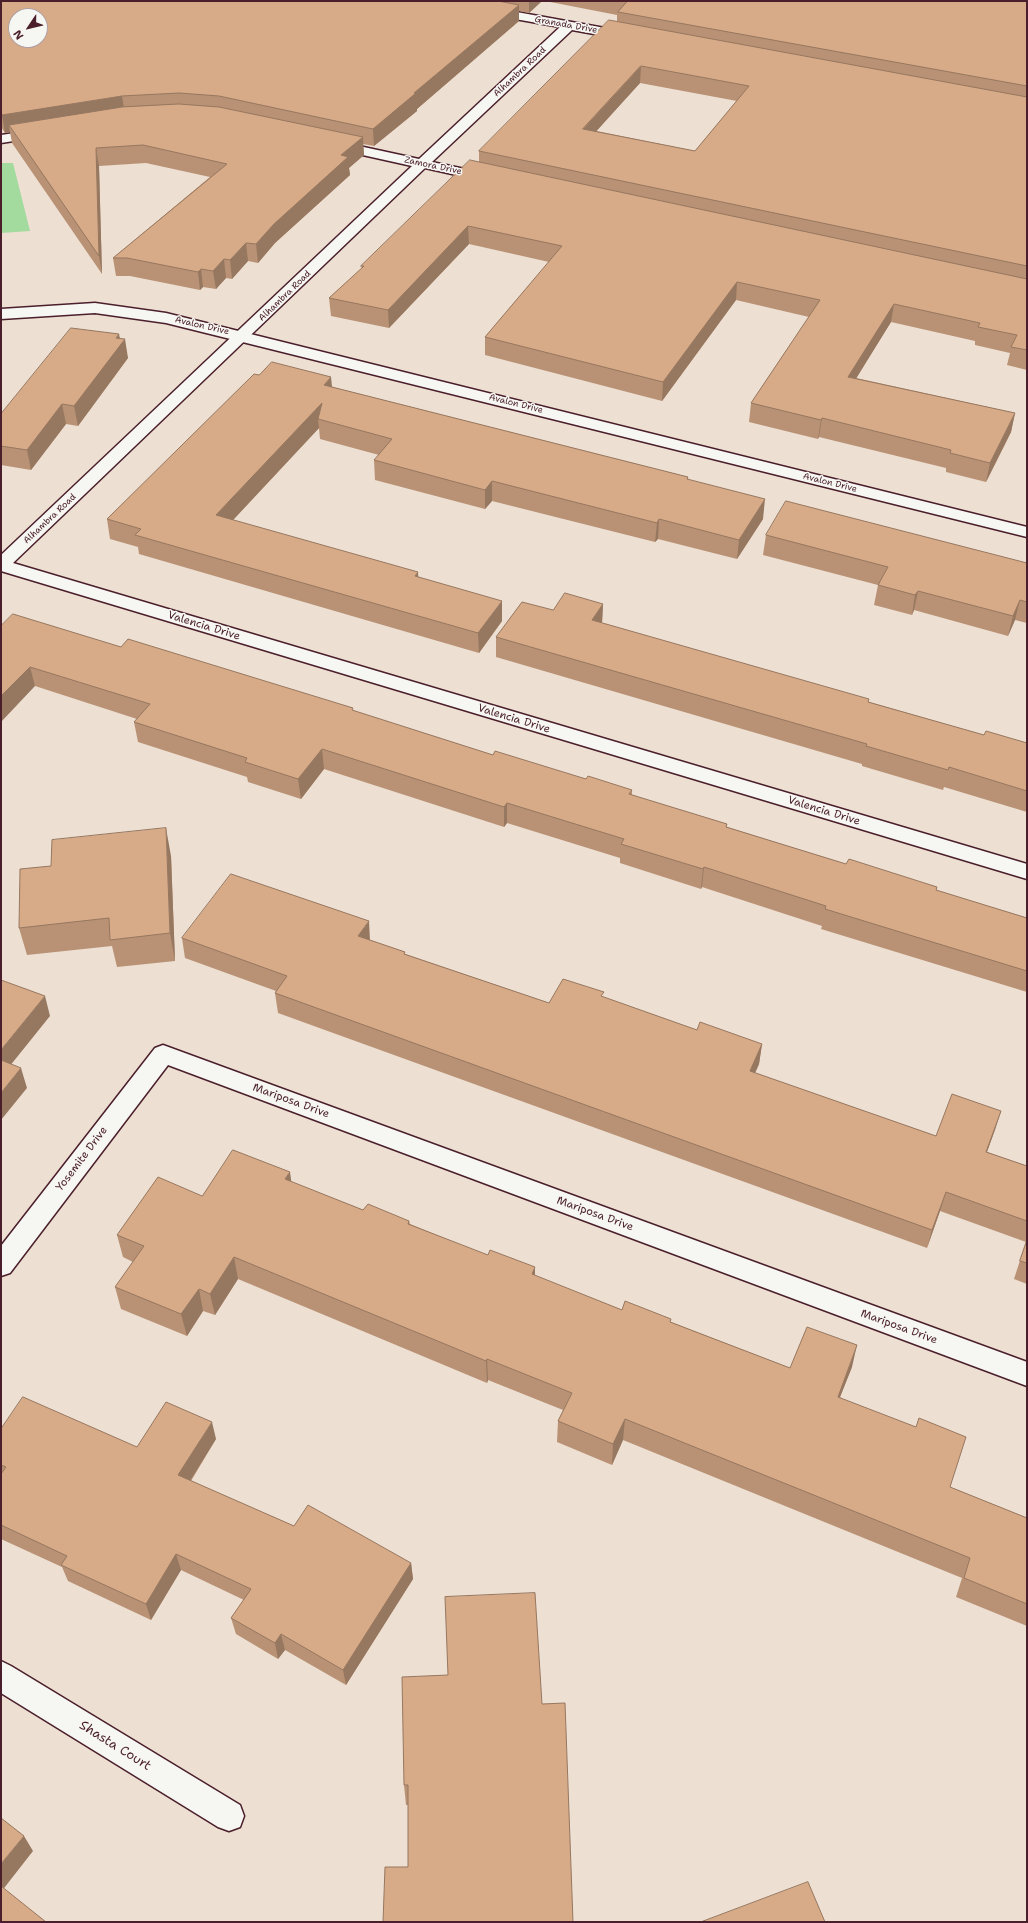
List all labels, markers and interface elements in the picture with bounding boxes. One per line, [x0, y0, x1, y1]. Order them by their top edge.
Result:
north arrow [8, 8, 48, 48]
street label: Granada Drive [534, 14, 598, 36]
text: N [10, 27, 27, 42]
street label: Alhambra Road [491, 45, 549, 99]
street label: Zamora Drive [403, 155, 463, 177]
street label: Alhambra Road [257, 268, 313, 324]
street label: Avalon Drive [174, 315, 230, 337]
street label: Avalon Drive [488, 392, 544, 416]
street label: Avalon Drive [802, 471, 858, 495]
street label: Alhambra Road [21, 492, 79, 546]
street label: Valencia Drive [166, 609, 242, 643]
street label: Valencia Drive [476, 702, 552, 736]
street label: Valencia Drive [786, 794, 862, 828]
street label: Mariposa Drive [251, 1081, 331, 1121]
street label: Yosemite Drive [53, 1124, 111, 1194]
street label: Mariposa Drive [555, 1194, 635, 1234]
street label: Mariposa Drive [859, 1307, 939, 1347]
street label: Shasta Court [76, 1718, 154, 1774]

